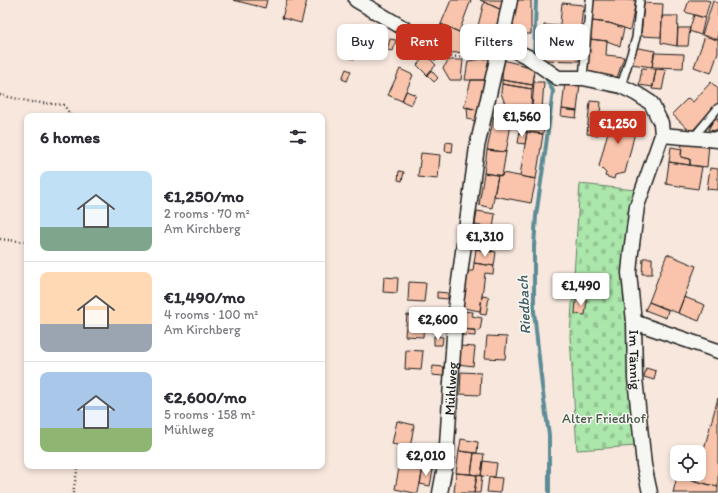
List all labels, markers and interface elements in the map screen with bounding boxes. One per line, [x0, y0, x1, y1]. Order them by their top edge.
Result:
chip: Buy [337, 24, 388, 60]
chip: Rent [396, 24, 452, 60]
chip: Filters [460, 24, 527, 60]
chip: New [535, 24, 589, 60]
pin: €1,560 [489, 104, 555, 138]
text: €1,560 [503, 109, 541, 124]
pin: €1,250 [585, 111, 651, 145]
text: €1,250 [599, 116, 637, 131]
icon: filters [287, 126, 309, 148]
text: 6 homes [40, 127, 100, 147]
text: €1,250/mo [164, 186, 244, 206]
icon: home [72, 187, 120, 235]
text: 2 rooms · 70 m² [164, 206, 250, 221]
text: Am Kirchberg [164, 221, 241, 236]
pin: €1,310 [452, 224, 518, 258]
text: €1,310 [466, 229, 504, 244]
pin: €1,490 [548, 273, 614, 307]
water label: Riedbach [513, 274, 535, 335]
text: €1,490 [561, 278, 601, 293]
text: €1,490/mo [164, 287, 245, 307]
icon: home [72, 288, 120, 336]
text: 4 rooms · 100 m² [164, 307, 258, 322]
pin: €2,600 [405, 307, 471, 341]
text: €2,600 [418, 312, 458, 327]
text: Am Kirchberg [164, 322, 241, 337]
street label: Im Tännig [625, 329, 644, 391]
street label: Mühlweg [441, 361, 461, 416]
text: €2,600/mo [164, 387, 247, 407]
icon: home [72, 388, 120, 436]
text: 5 rooms · 158 m² [164, 407, 255, 422]
park label: Alter Friedhof [562, 410, 647, 427]
text: Mühlweg [164, 422, 214, 437]
pin: €2,010 [393, 443, 459, 477]
map controls [670, 445, 706, 481]
button: locate [670, 445, 706, 481]
text: €2,010 [406, 448, 446, 463]

